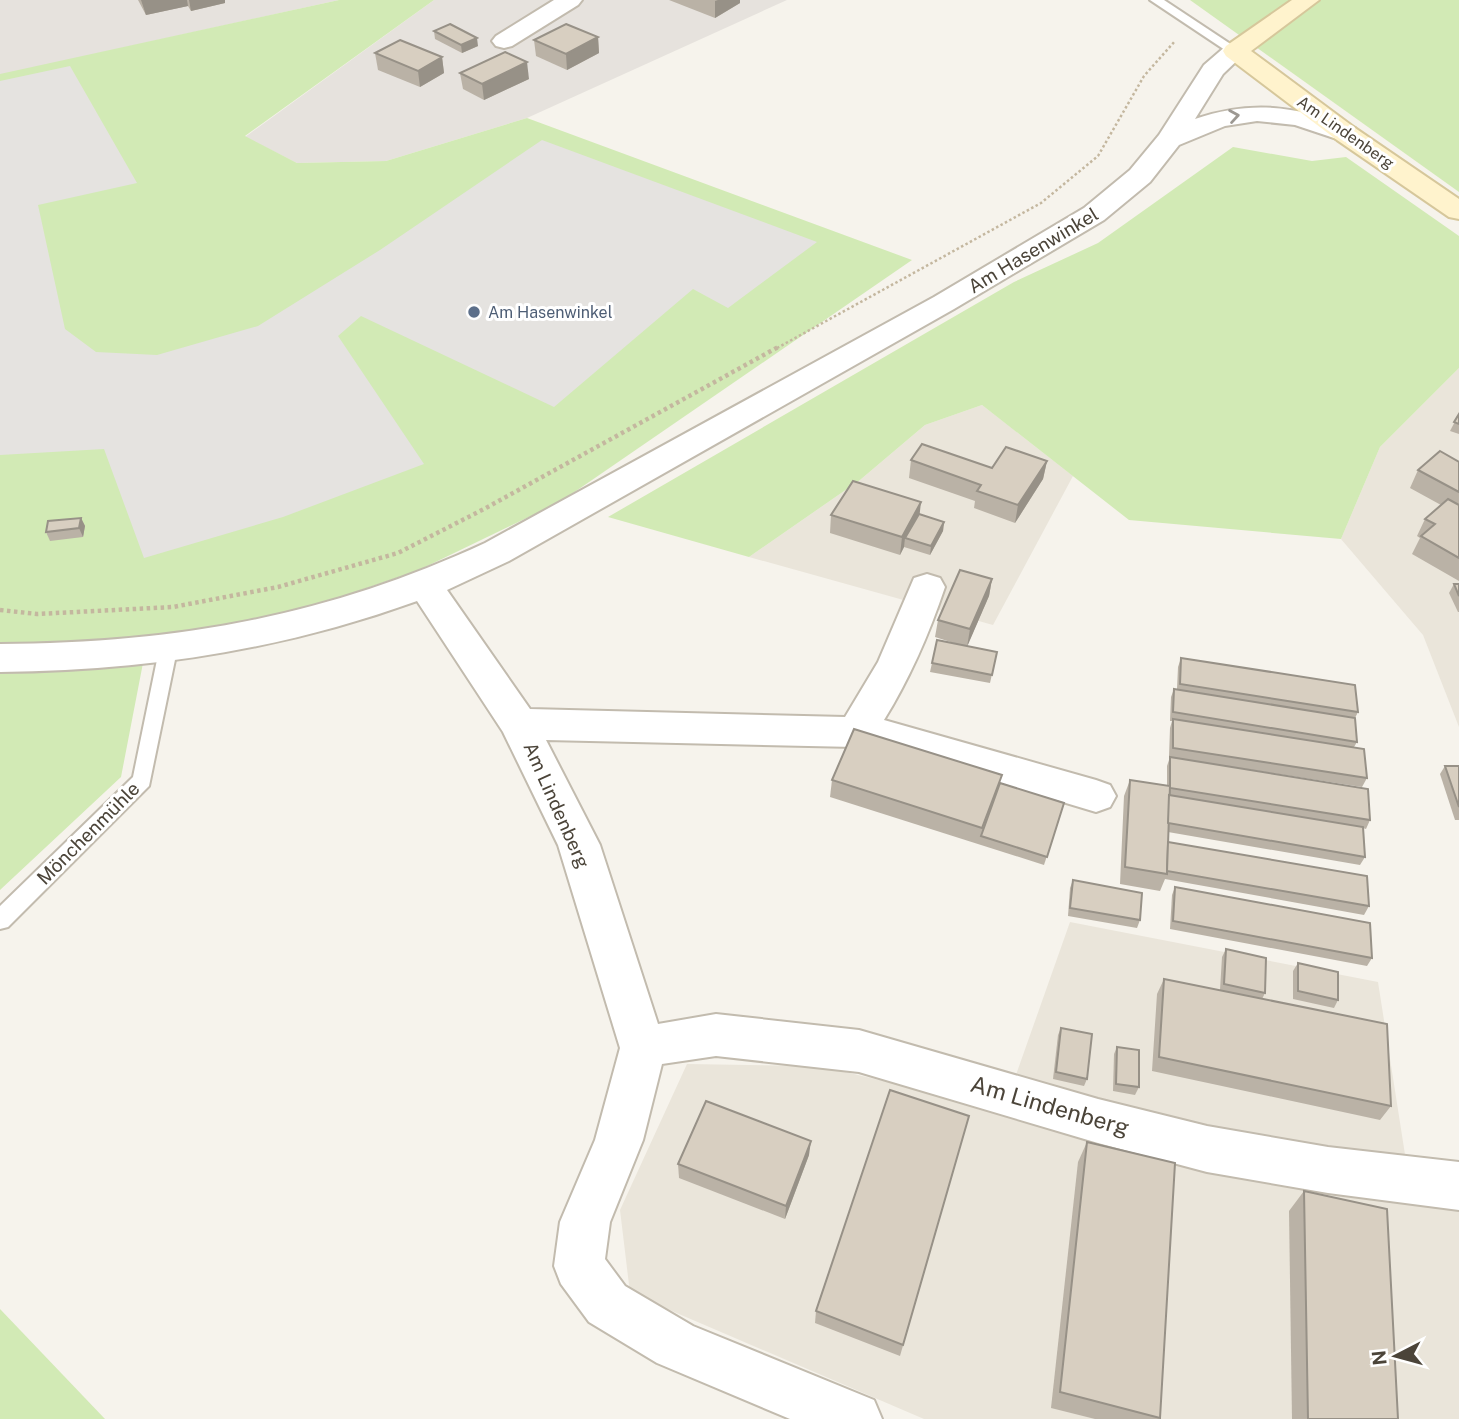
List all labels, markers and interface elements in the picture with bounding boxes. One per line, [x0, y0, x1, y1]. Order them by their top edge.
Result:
street label: Am Lindenberg [1294, 92, 1398, 173]
one-way arrow [1228, 109, 1239, 124]
street label: Am Hasenwinkel [964, 203, 1102, 297]
place label: Am Hasenwinkel [488, 303, 613, 322]
marker: Am Hasenwinkel [466, 304, 482, 320]
street label: Am Lindenberg [519, 739, 595, 871]
street label: Mönchenmühle [32, 777, 144, 889]
street label: Am Lindenberg [968, 1070, 1133, 1141]
north arrow [1361, 1321, 1431, 1391]
text: N [1367, 1349, 1391, 1366]

